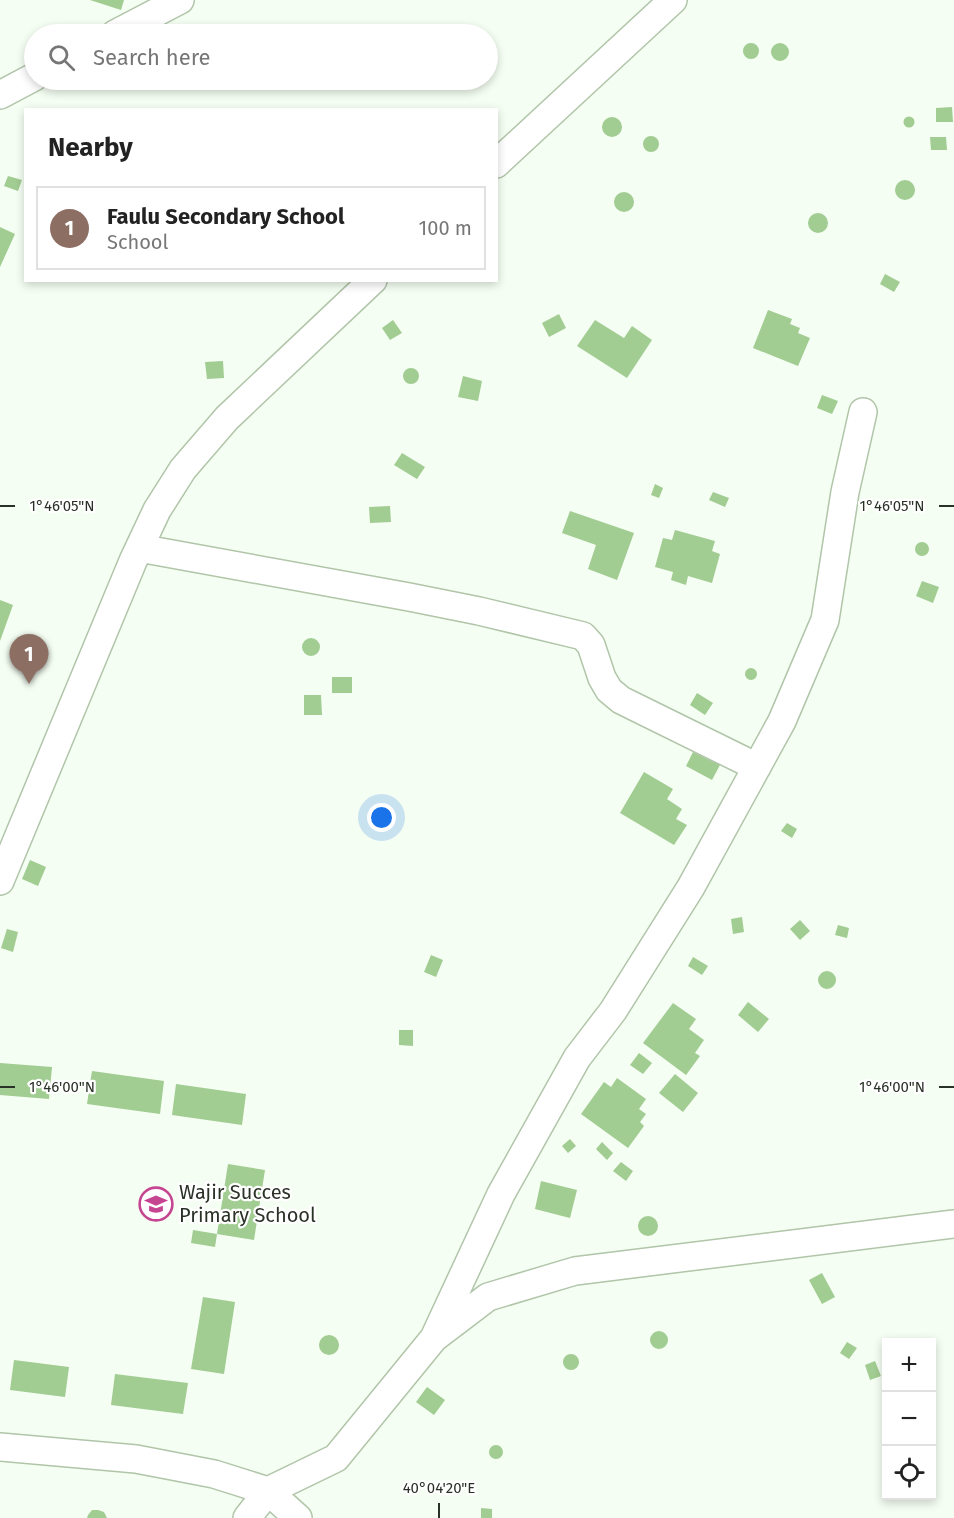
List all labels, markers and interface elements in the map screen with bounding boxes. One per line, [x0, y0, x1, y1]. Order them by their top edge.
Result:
search box [24, 24, 498, 90]
icon: search [45, 41, 78, 74]
text: Search here [93, 44, 211, 71]
text: Nearby [48, 132, 133, 163]
text: Faulu Secondary School [107, 203, 344, 230]
text: 1 [65, 216, 74, 240]
text: 100 m [419, 216, 472, 240]
text: School [107, 230, 168, 254]
text: 1°46'05"N [30, 497, 94, 515]
text: 1°46'05"N [860, 497, 924, 515]
pin: 1 [9, 634, 48, 684]
your location [367, 803, 396, 832]
text: 1°46'00"N [29, 1078, 95, 1096]
text: 1°46'00"N [859, 1078, 925, 1096]
place label: Wajir Succes Primary School [179, 1180, 316, 1227]
school or university icon: Wajir Succes Primary School [138, 1186, 174, 1222]
map controls [882, 1338, 936, 1500]
button: + [882, 1338, 936, 1392]
button: − [882, 1392, 936, 1446]
button: locate [882, 1446, 936, 1500]
text: 40°04'20"E [403, 1479, 475, 1497]

